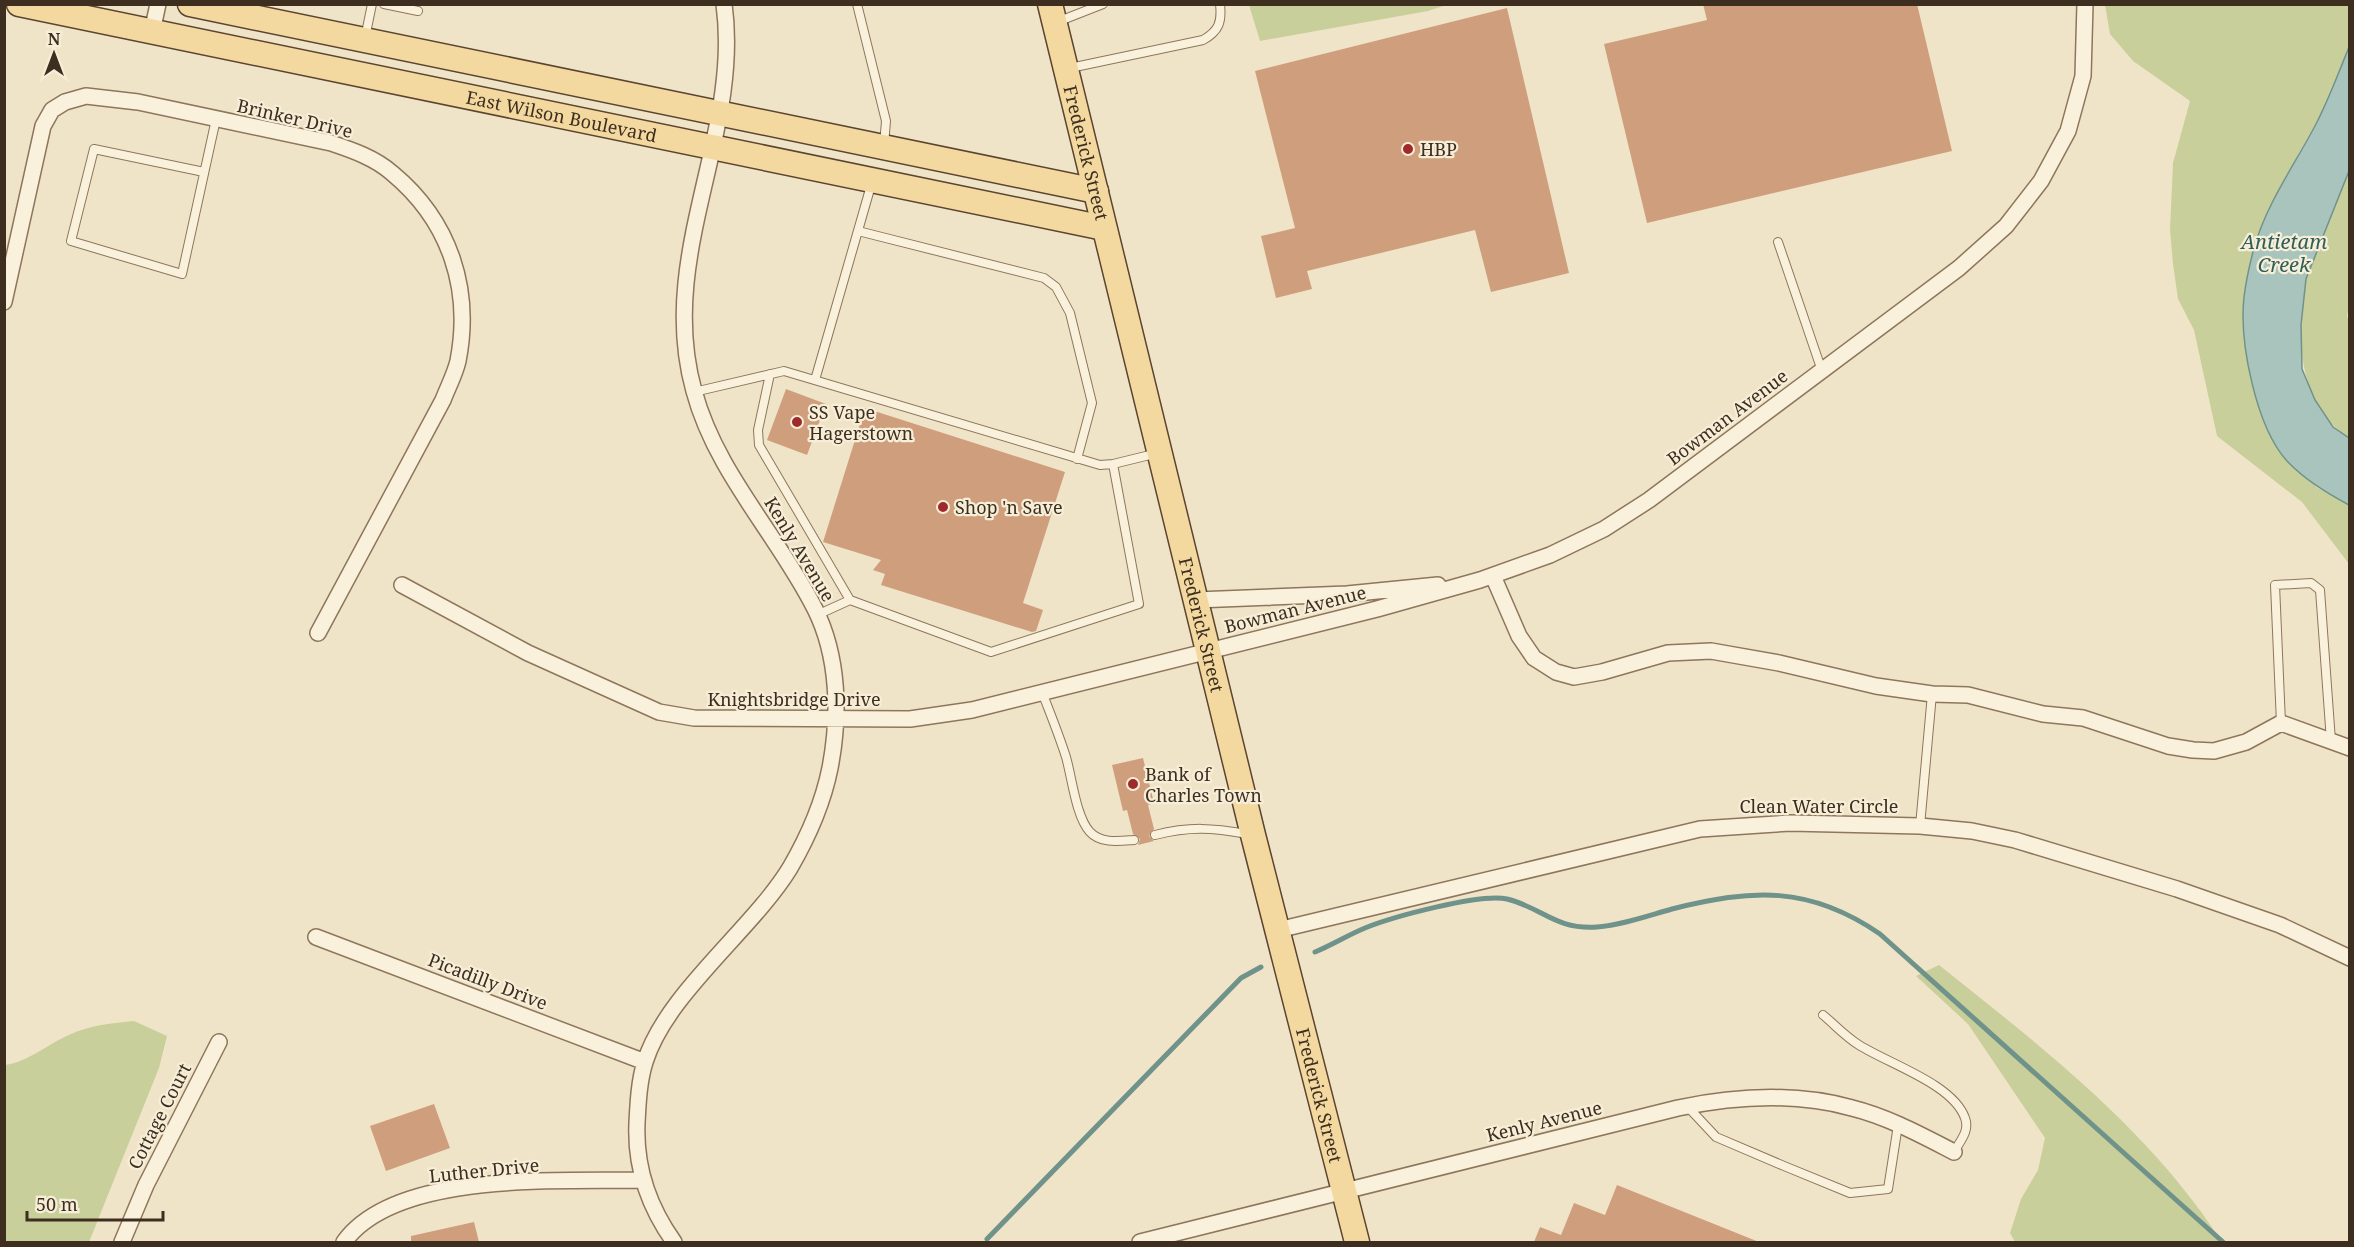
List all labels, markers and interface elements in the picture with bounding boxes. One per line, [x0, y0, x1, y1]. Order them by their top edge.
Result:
north arrow [24, 24, 84, 84]
text: N [48, 28, 61, 50]
street label: Frederick Street [1058, 83, 1114, 223]
street label: East Wilson Boulevard [464, 85, 659, 147]
street label: Brinker Drive [235, 93, 355, 143]
place label: HBP [1420, 137, 1457, 161]
marker: HBP [1401, 142, 1415, 156]
water label: Antietam Creek [2239, 228, 2327, 278]
street label: Bowman Avenue [1662, 364, 1792, 470]
place label: SS Vape Hagerstown [809, 400, 914, 445]
marker: SS Vape Hagerstown [790, 415, 804, 429]
street label: Kenly Avenue [759, 492, 841, 606]
place label: Shop 'n Save [955, 495, 1063, 519]
marker: Shop 'n Save [936, 500, 950, 514]
street label: Frederick Street [1174, 555, 1230, 695]
street label: Bowman Avenue [1222, 580, 1368, 638]
street label: Knightsbridge Drive [707, 687, 881, 711]
place label: Bank of Charles Town [1145, 762, 1262, 807]
marker: Bank of Charles Town [1126, 777, 1140, 791]
street label: Clean Water Circle [1740, 794, 1898, 818]
street label: Picadilly Drive [425, 947, 551, 1015]
street label: Frederick Street [1291, 1025, 1348, 1165]
street label: Cottage Court [122, 1059, 196, 1173]
street label: Kenly Avenue [1484, 1095, 1604, 1147]
street label: Luther Drive [428, 1152, 540, 1188]
scale bar [27, 1184, 164, 1222]
text: 50 m [36, 1192, 78, 1216]

